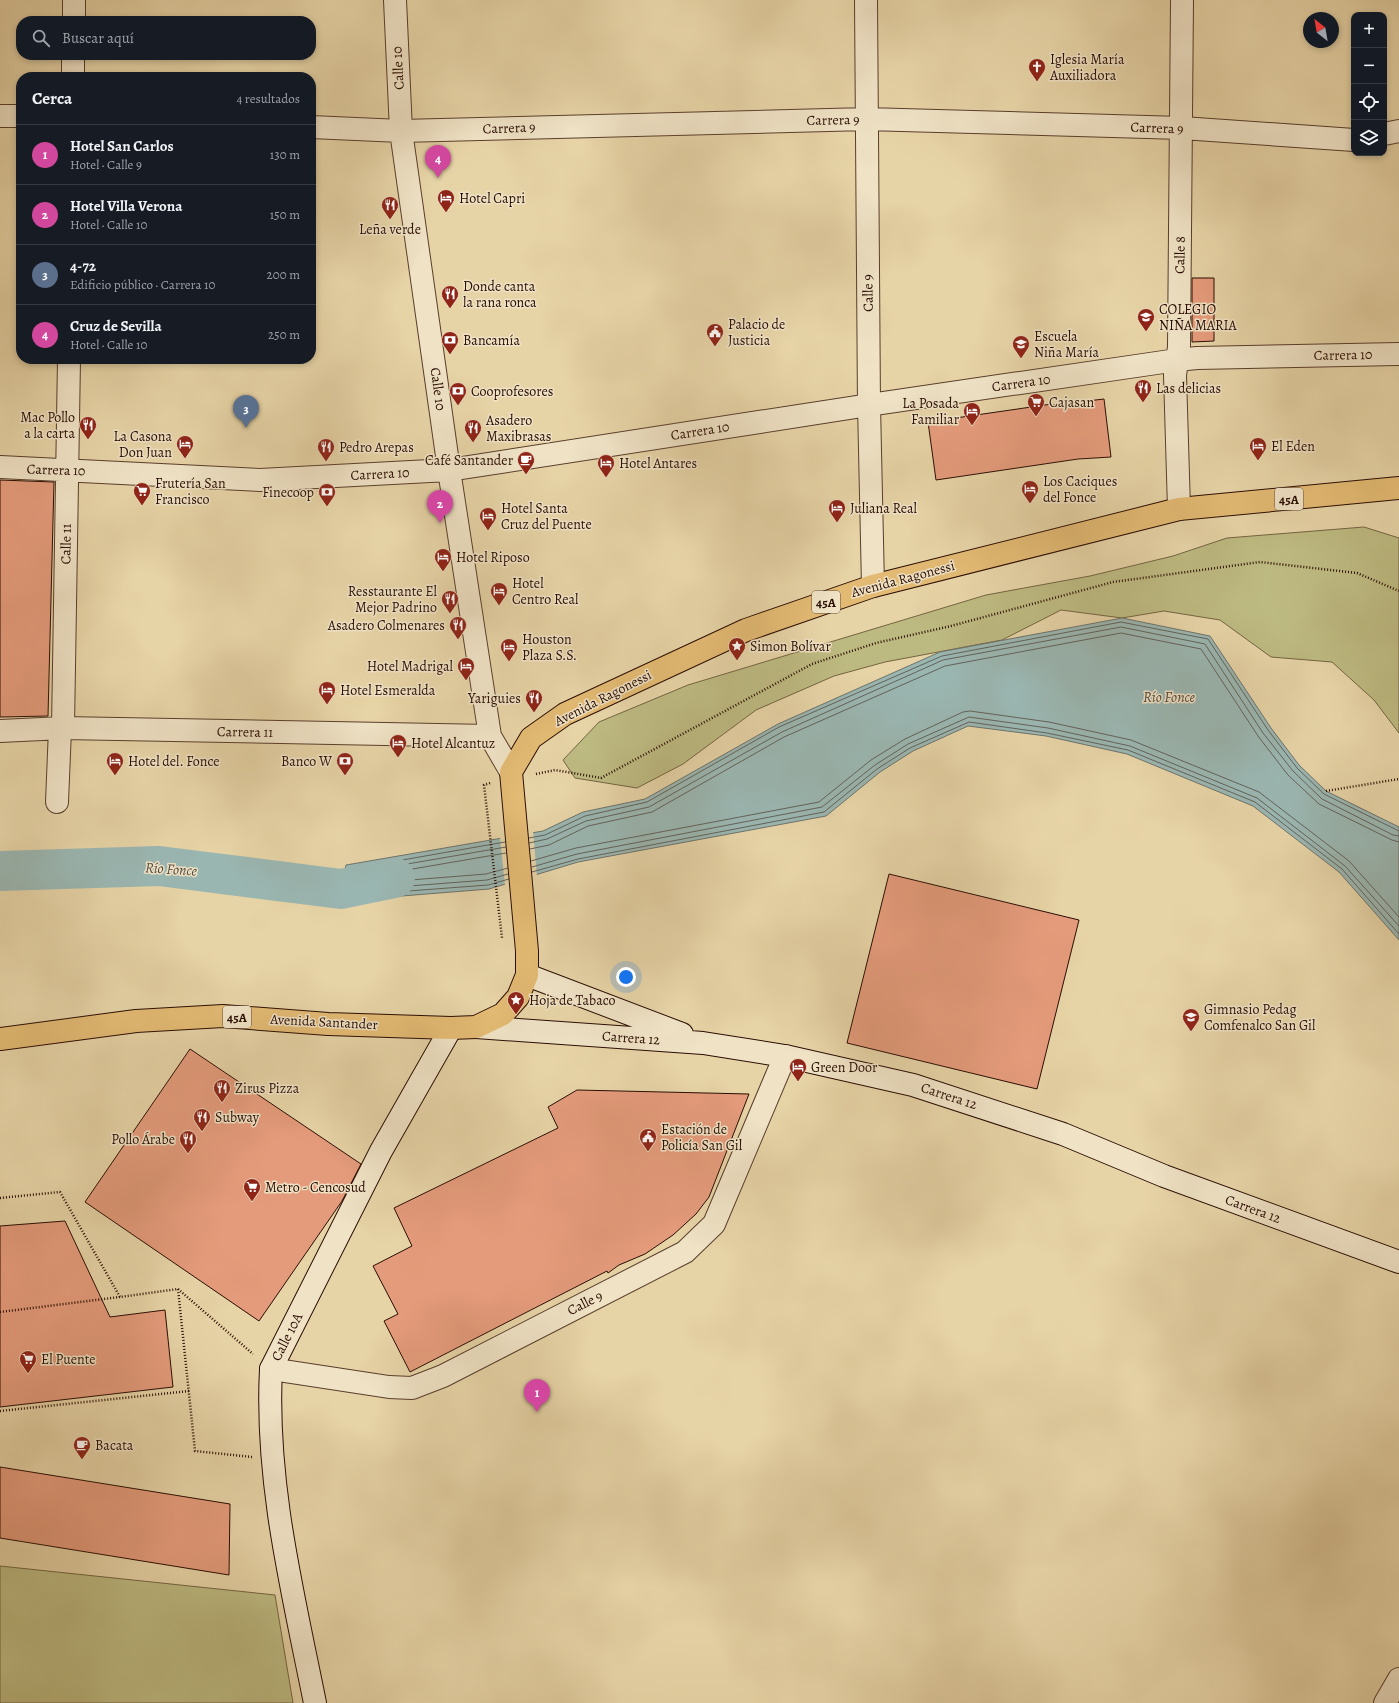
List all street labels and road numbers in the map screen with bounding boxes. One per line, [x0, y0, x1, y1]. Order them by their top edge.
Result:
street label: Calle 10 [387, 46, 409, 90]
street label: Carrera 9 [806, 110, 860, 130]
street label: Carrera 9 [482, 118, 536, 138]
street label: Carrera 9 [1130, 118, 1184, 138]
street label: Calle 8 [1170, 236, 1190, 274]
street label: Calle 9 [858, 274, 878, 312]
street label: Carrera 10 [1313, 345, 1373, 365]
street label: Calle 10 [426, 366, 450, 412]
street label: Carrera 10 [991, 369, 1051, 397]
street label: Carrera 10 [669, 417, 731, 445]
street label: Carrera 10 [26, 459, 86, 481]
street label: Carrera 10 [350, 463, 410, 485]
road number: 45A [1275, 488, 1303, 510]
street label: Calle 11 [56, 523, 76, 565]
street label: Avenida Ragonessi [848, 556, 957, 602]
road number: 45A [812, 591, 840, 613]
street label: Avenida Ragonessi [550, 665, 655, 731]
street label: Carrera 11 [217, 722, 273, 742]
road number: 45A [223, 1006, 251, 1028]
street label: Avenida Santander [269, 1010, 379, 1034]
street label: Carrera 12 [601, 1026, 661, 1050]
street label: Carrera 12 [918, 1078, 980, 1114]
street label: Carrera 12 [1222, 1190, 1284, 1228]
street label: Calle 9 [564, 1286, 606, 1320]
street label: Calle 10A [267, 1309, 308, 1364]

